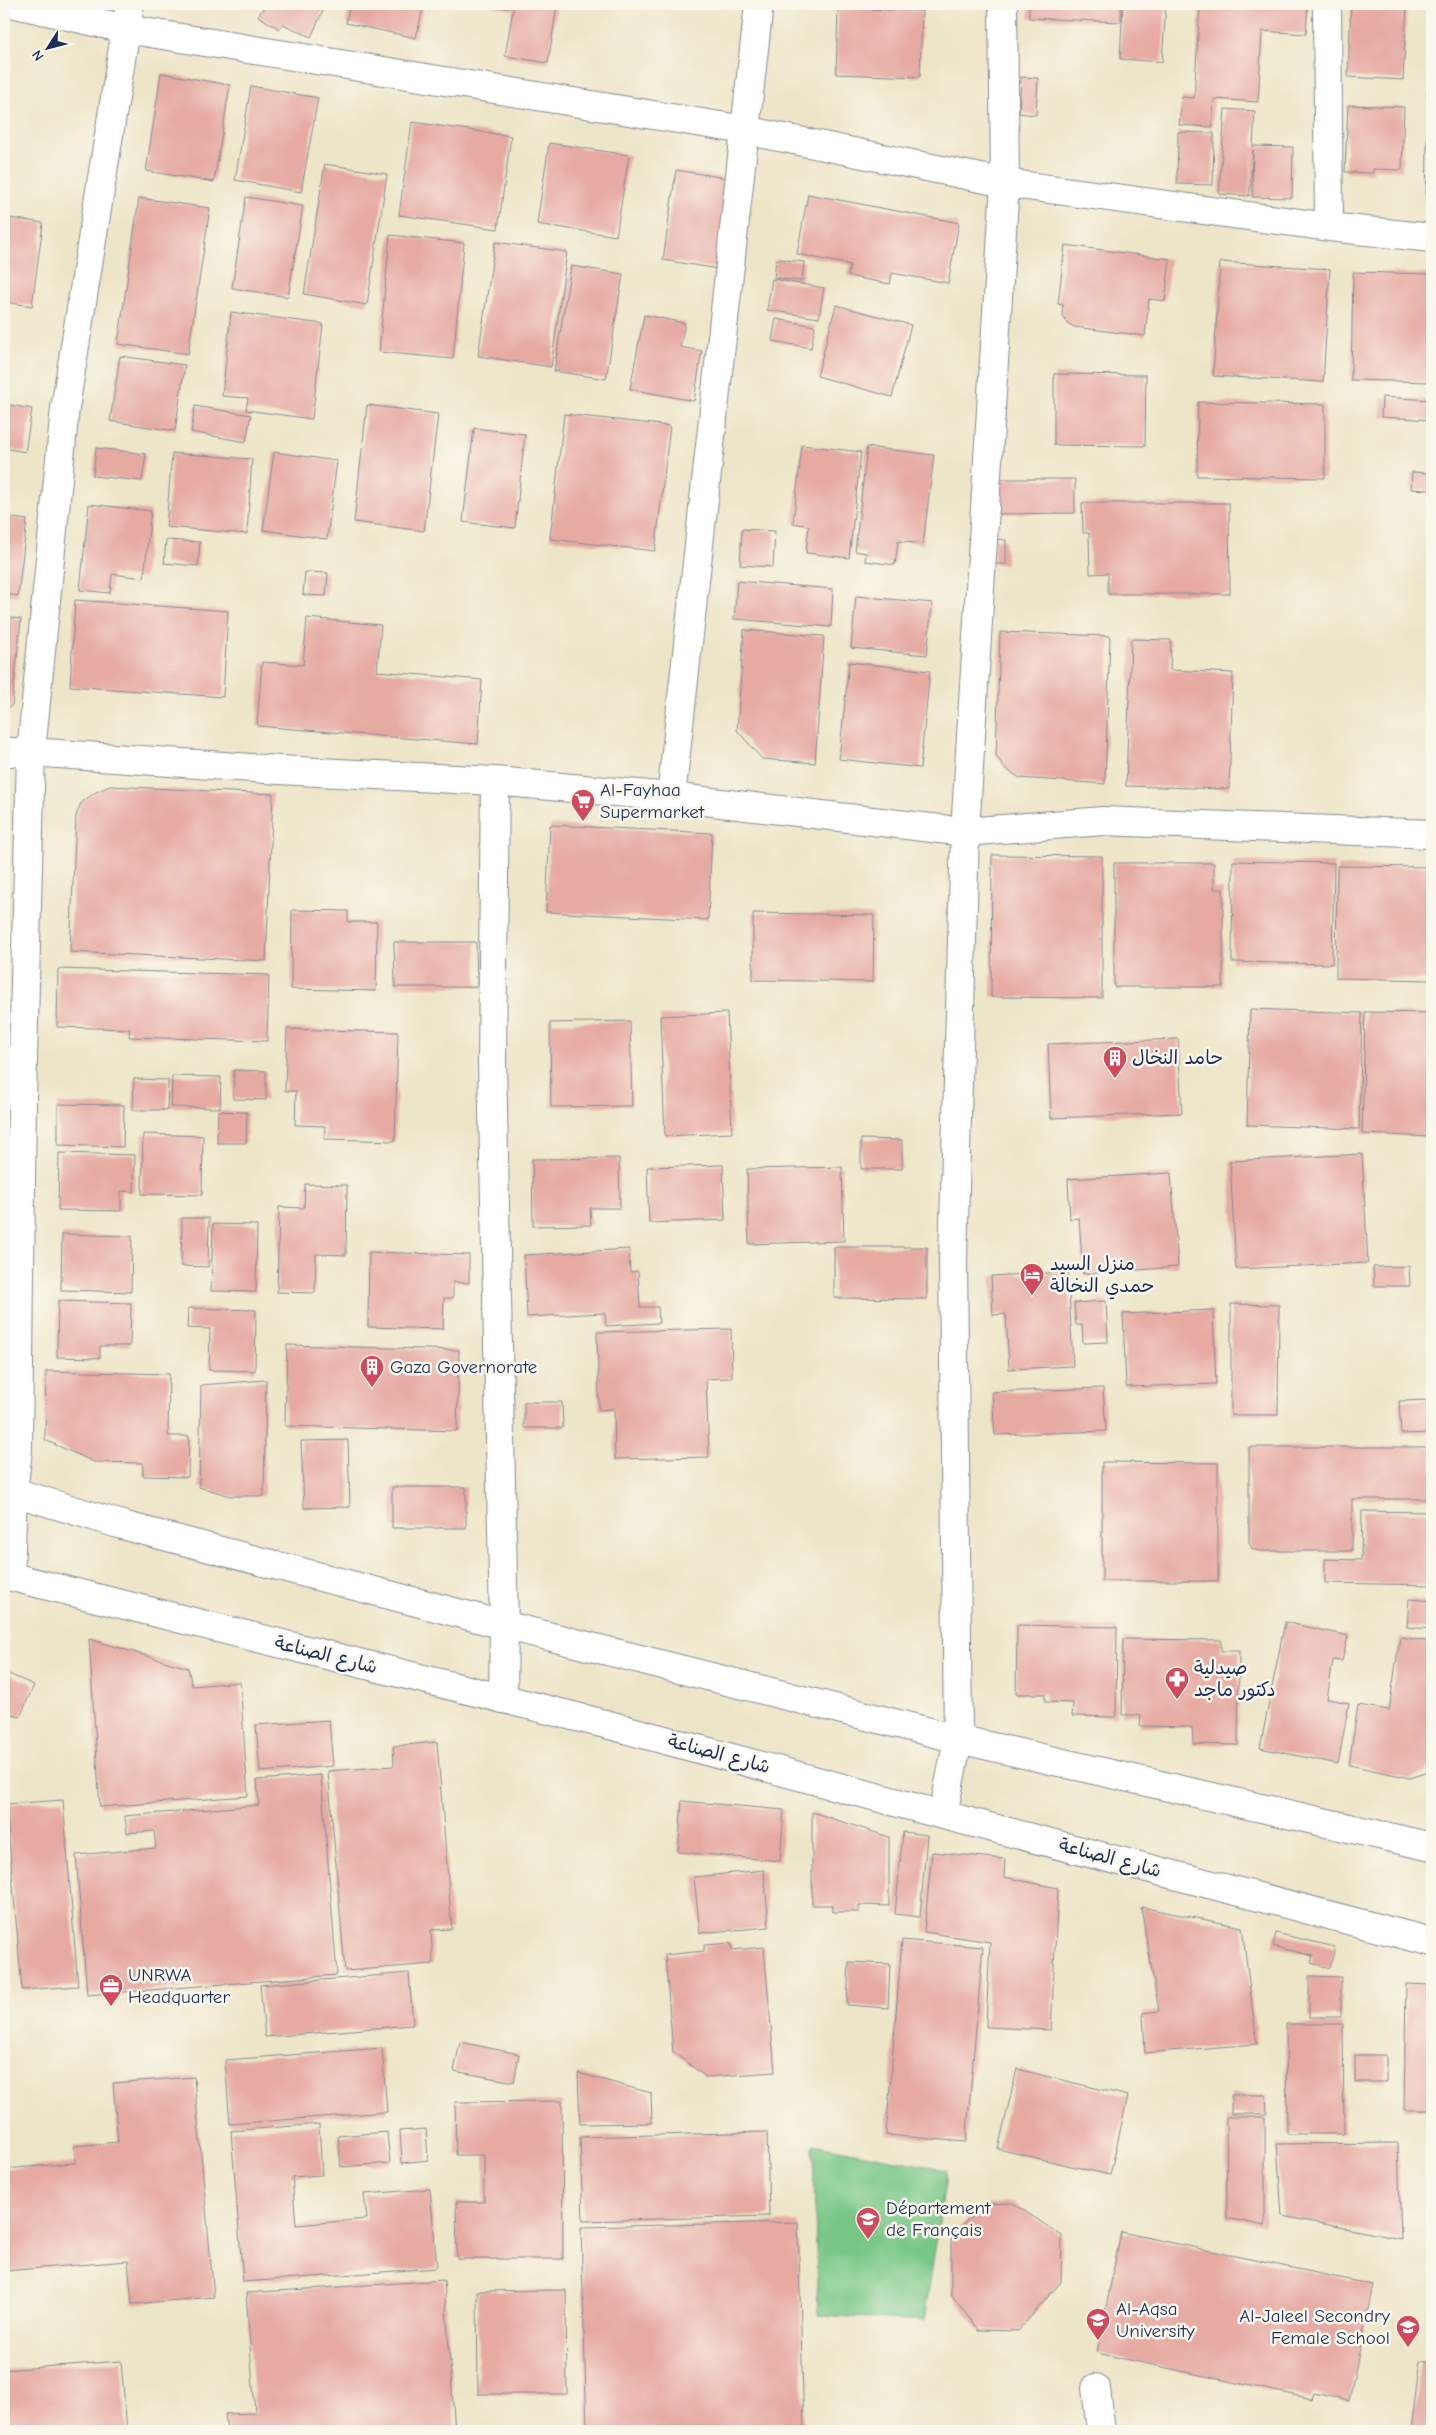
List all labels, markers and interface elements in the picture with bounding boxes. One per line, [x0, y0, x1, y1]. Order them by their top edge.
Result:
north arrow [22, 22, 72, 72]
text: N [28, 47, 47, 64]
place label: Al-Fayhaa Supermarket [600, 779, 705, 823]
supermarket icon: Al-Fayhaa Supermarket [570, 788, 596, 822]
building icon: حامد النخال [1102, 1045, 1128, 1079]
place label: حامد النخال [1132, 1047, 1223, 1069]
place label: منزل السيد حمدي النخالة [1050, 1253, 1154, 1300]
hotel icon: منزل السيد حمدي النخالة [1019, 1262, 1045, 1296]
building icon: Gaza Governorate [359, 1354, 385, 1388]
place label: Gaza Governorate [390, 1356, 537, 1378]
street label: شارع الصناعة [272, 1632, 380, 1680]
place label: صيدلية دكتور ماجد [1194, 1657, 1276, 1701]
pharmacy icon: صيدلية دكتور ماجد [1164, 1666, 1190, 1700]
street label: شارع الصناعة [665, 1730, 773, 1780]
street label: شارع الصناعة [1056, 1834, 1164, 1884]
place label: UNRWA Headquarter [128, 1964, 230, 2008]
office icon: UNRWA Headquarter [98, 1973, 124, 2007]
place label: Département de Français [886, 2197, 991, 2241]
school or university icon: Département de Français [855, 2206, 881, 2240]
place label: Al-Aqsa University [1116, 2298, 1195, 2342]
place label: Al-Jaleel Secondry Female School [1239, 2305, 1390, 2349]
school or university icon: Al-Aqsa University [1085, 2307, 1111, 2341]
school or university icon: Al-Jaleel Secondry Female School [1395, 2314, 1421, 2348]

